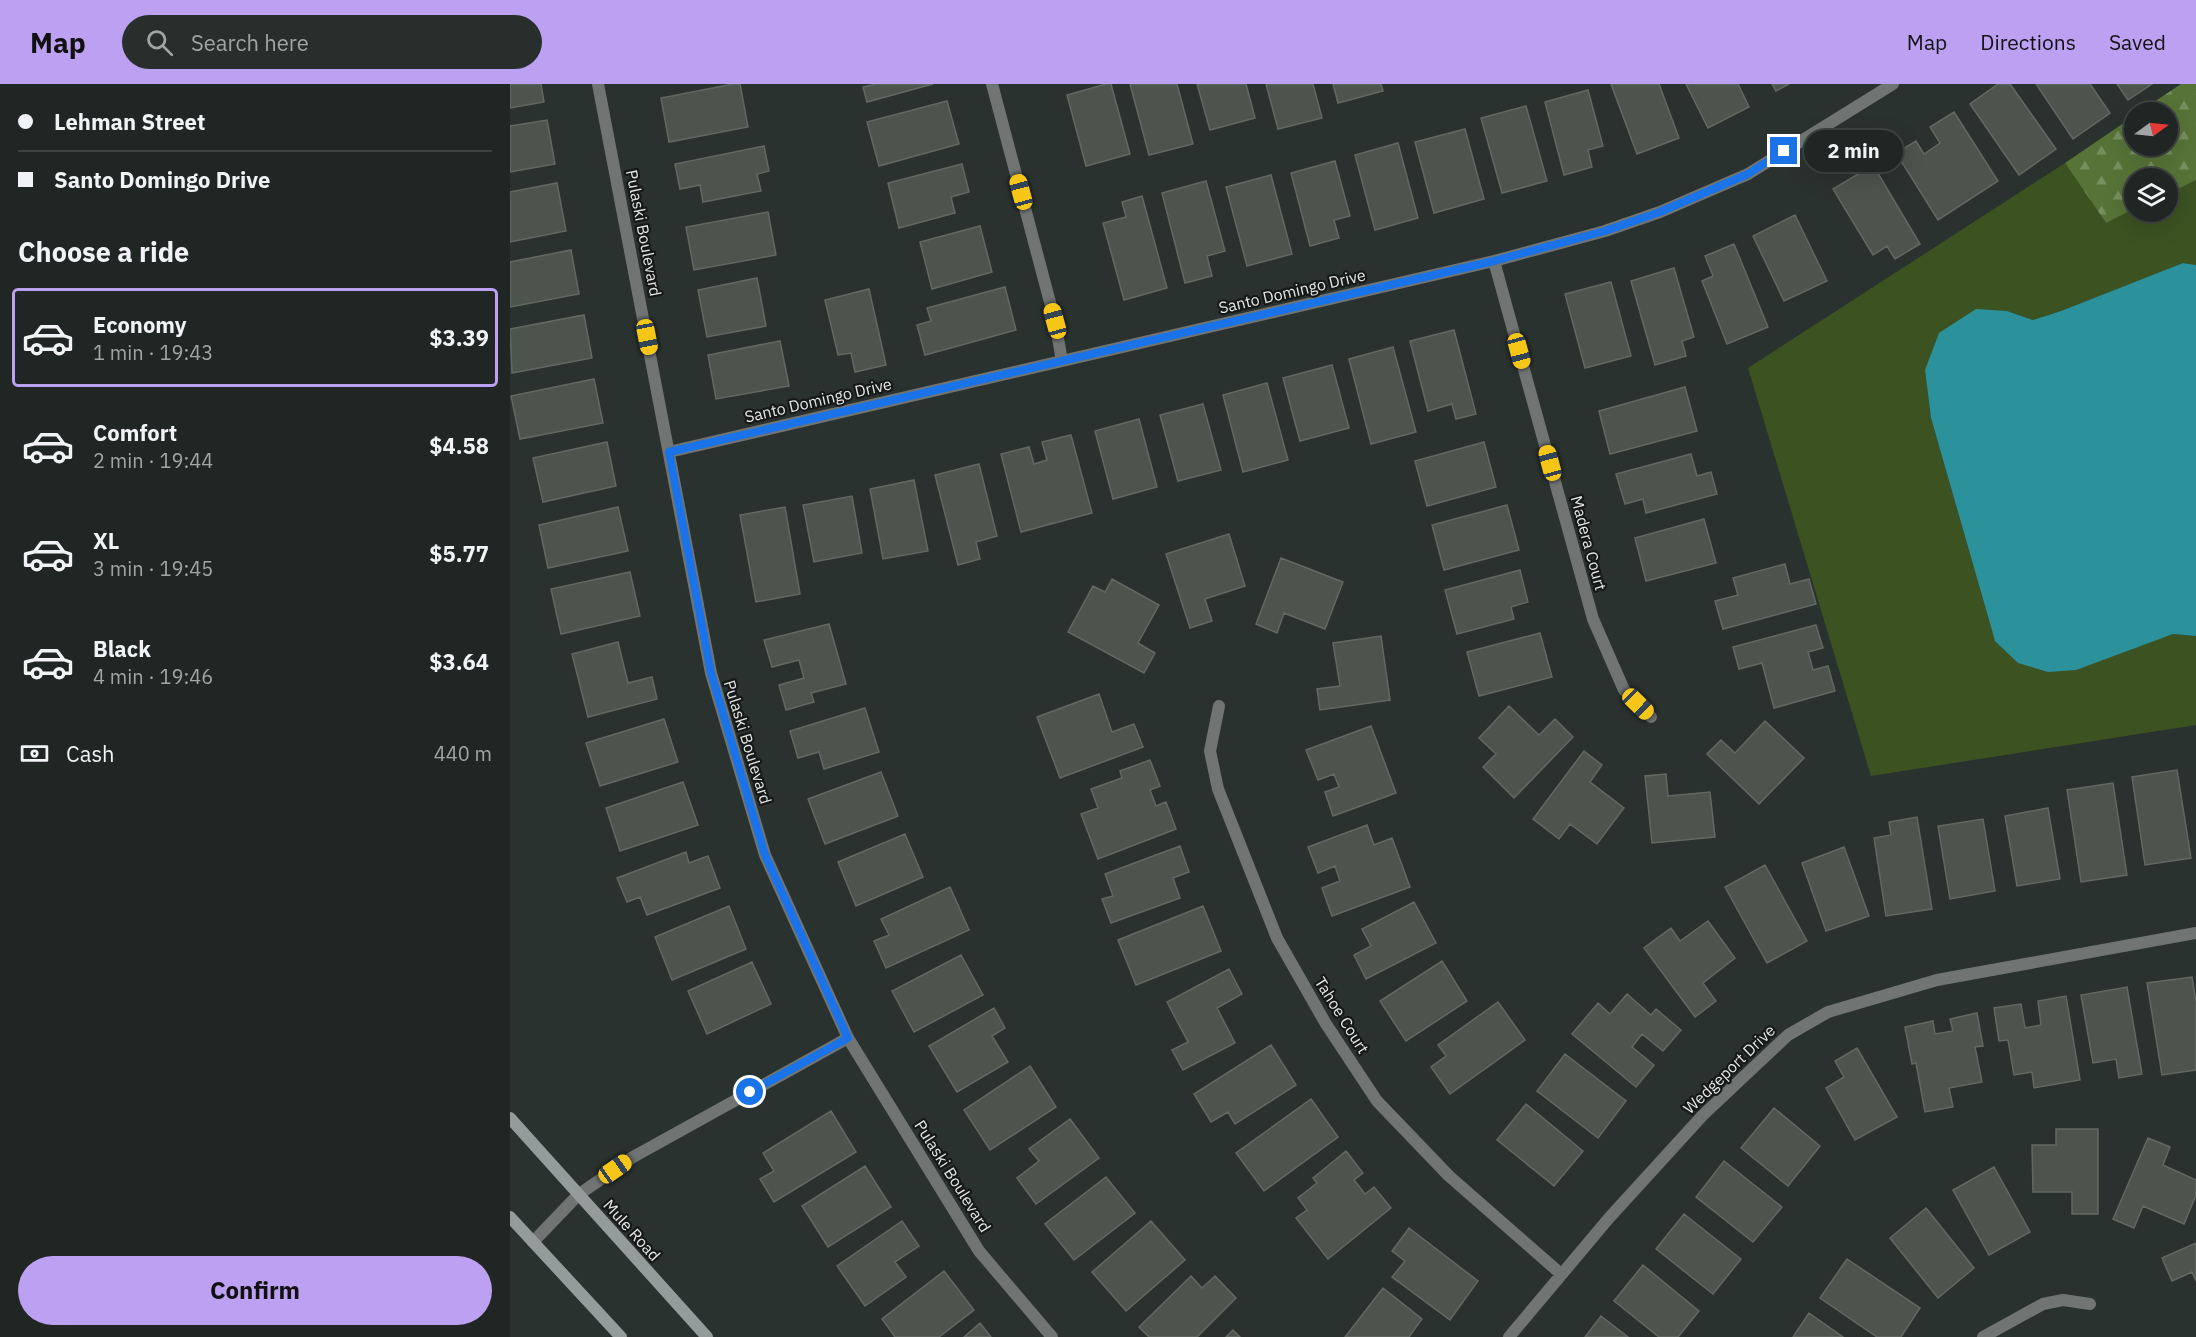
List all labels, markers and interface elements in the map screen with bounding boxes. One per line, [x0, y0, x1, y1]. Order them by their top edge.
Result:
search box [122, 15, 542, 69]
text: Map [30, 24, 86, 61]
icon: search [143, 26, 176, 59]
text: Search here [191, 28, 309, 57]
text: Map [1907, 28, 1947, 56]
text: Directions [1980, 28, 2076, 56]
text: Saved [2109, 28, 2166, 56]
north arrow [2124, 102, 2178, 156]
map controls [2124, 102, 2178, 222]
text: Lehman Street [54, 107, 205, 136]
callout: 2 min [1805, 130, 1904, 172]
route end [1770, 137, 1797, 164]
text: 2 min [1827, 137, 1880, 164]
text: Santo Domingo Drive [54, 165, 270, 194]
street label: Pulaski Boulevard [622, 168, 666, 298]
button: layers [2124, 168, 2178, 222]
car [1008, 172, 1034, 212]
text: Choose a ride [18, 234, 189, 269]
street label: Santo Domingo Drive [1217, 264, 1368, 318]
car [1042, 301, 1068, 341]
text: Economy [93, 310, 187, 339]
icon: car [21, 311, 75, 365]
car [635, 318, 659, 356]
text: $3.39 [429, 323, 489, 352]
car [1506, 331, 1532, 371]
text: 1 min · 19:43 [93, 339, 213, 366]
street label: Santo Domingo Drive [743, 373, 894, 427]
text: Comfort [93, 418, 177, 447]
icon: car [21, 419, 75, 473]
text: $4.58 [429, 431, 489, 460]
car [1537, 443, 1563, 483]
text: 2 min · 19:44 [93, 447, 213, 474]
street label: Madera Court [1567, 493, 1611, 593]
text: XL [93, 526, 119, 555]
icon: car [21, 527, 75, 581]
text: $5.77 [429, 539, 489, 568]
text: 3 min · 19:45 [93, 555, 213, 582]
text: Black [93, 634, 151, 663]
icon: car [21, 635, 75, 689]
text: $3.64 [429, 647, 489, 676]
text: 4 min · 19:46 [93, 663, 213, 690]
street label: Pulaski Boulevard [720, 678, 776, 806]
car [1619, 685, 1657, 723]
icon: cash [18, 737, 51, 770]
text: Cash [66, 739, 115, 768]
text: 440 m [434, 740, 492, 767]
street label: Tahoe Court [1311, 973, 1373, 1057]
street label: Wedgeport Drive [1679, 1020, 1779, 1118]
route start [736, 1078, 763, 1105]
street label: Pulaski Boulevard [910, 1116, 996, 1236]
car [595, 1151, 635, 1187]
street label: Mule Road [599, 1195, 665, 1265]
button: Confirm [18, 1256, 492, 1325]

